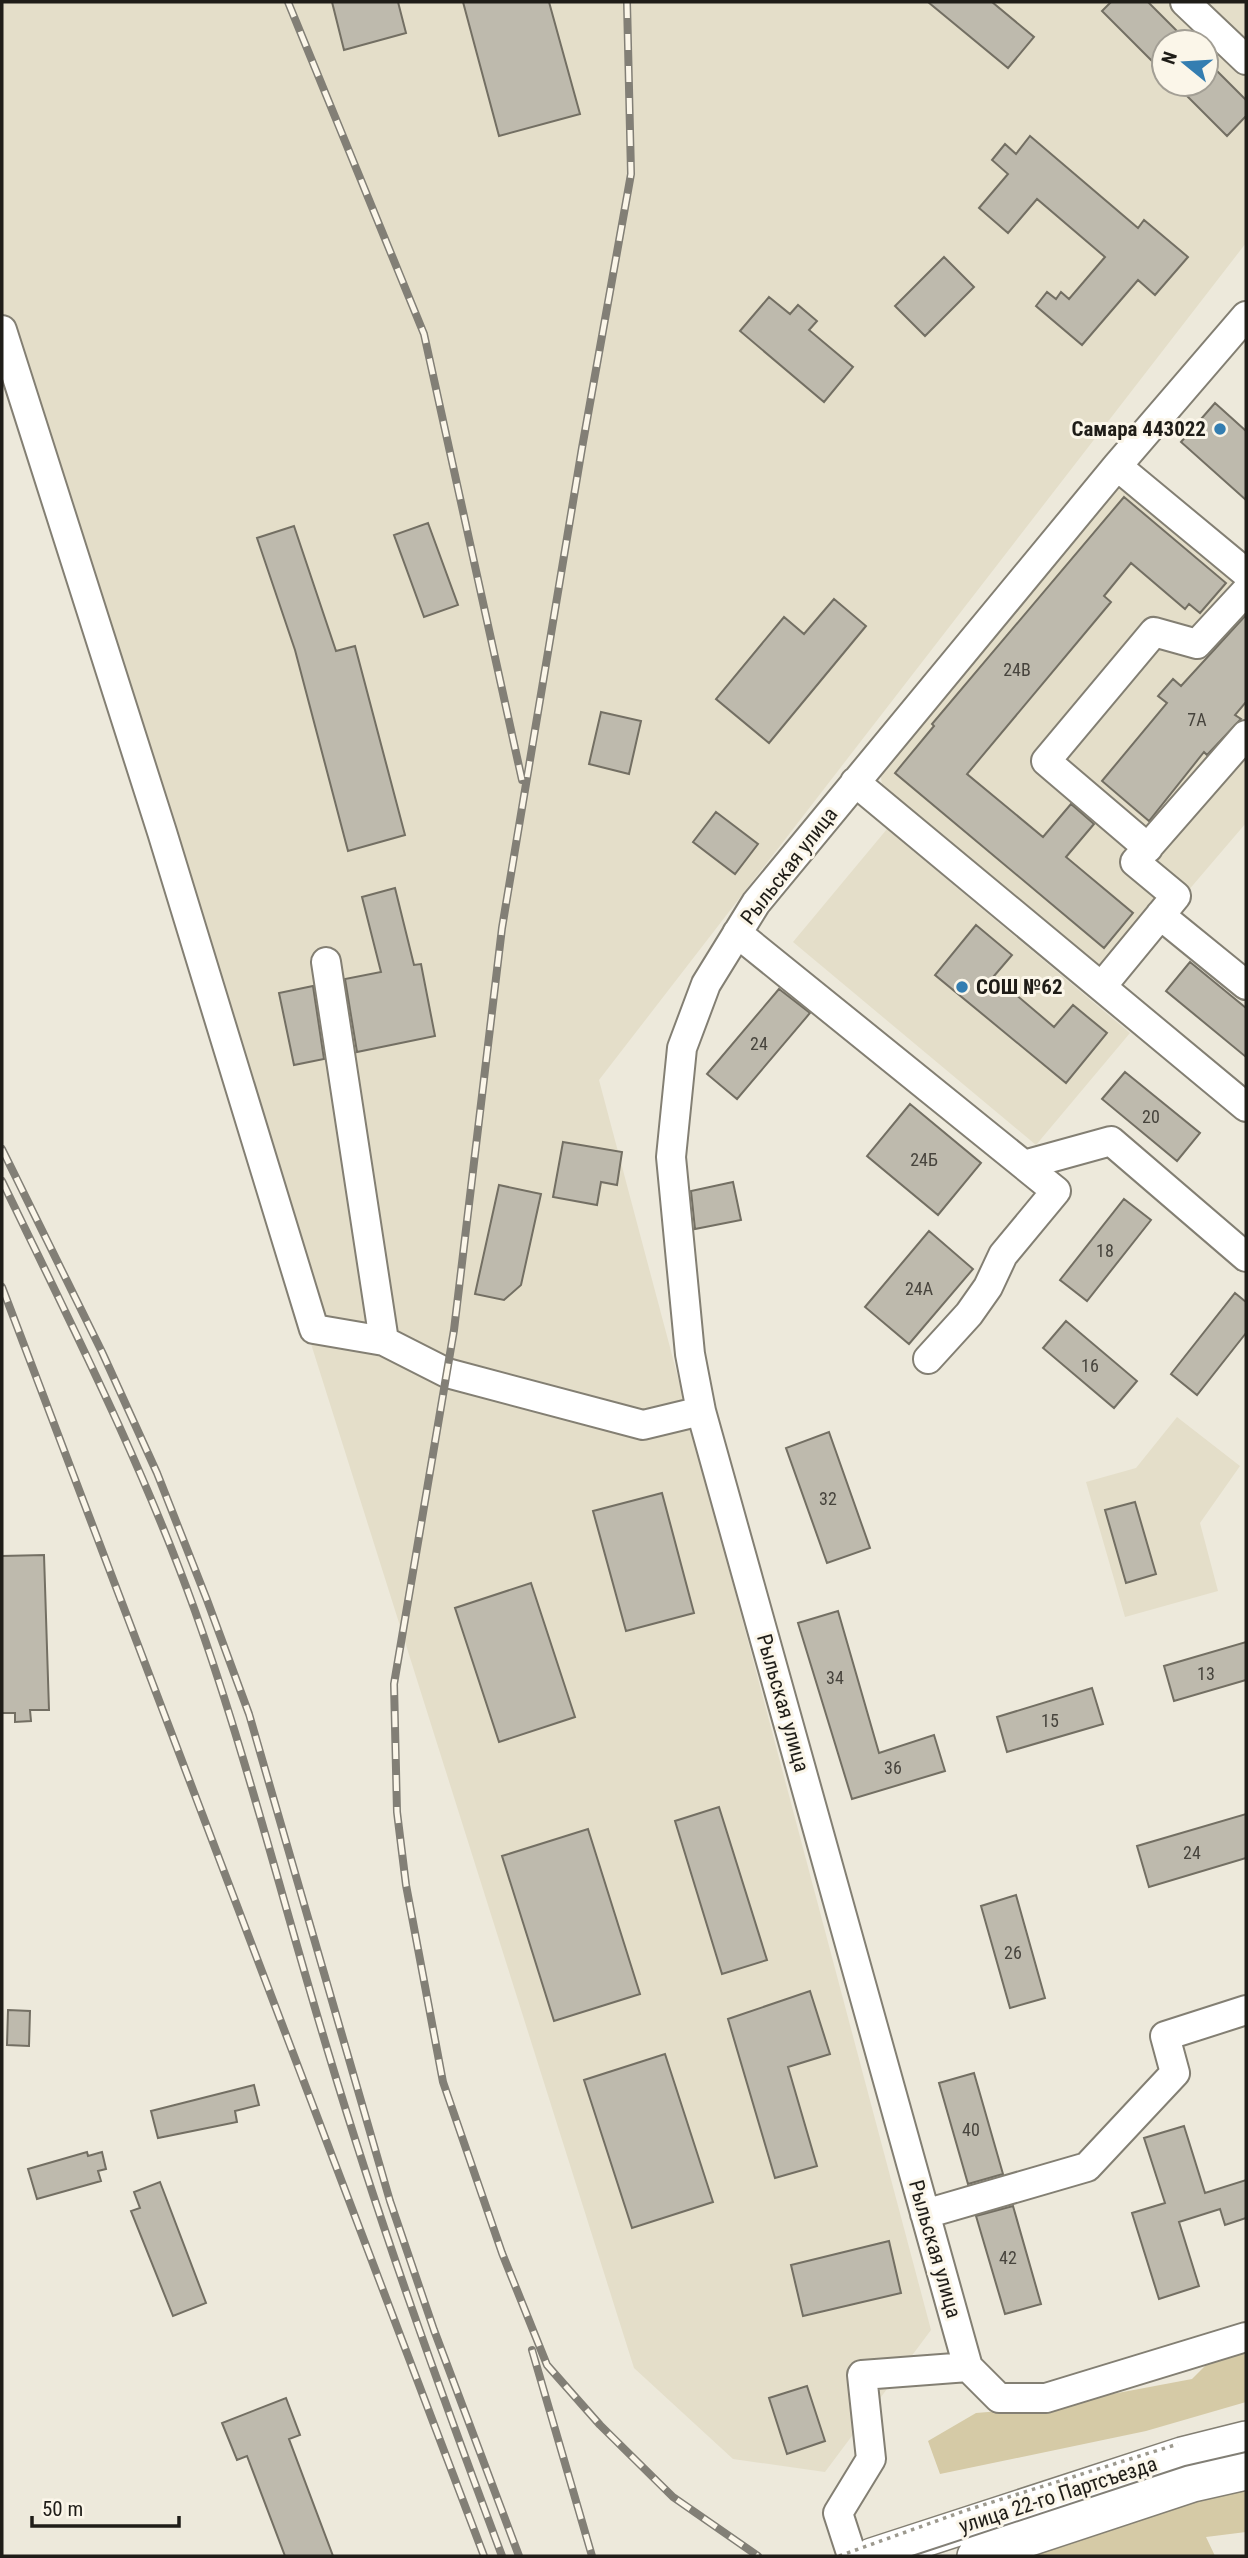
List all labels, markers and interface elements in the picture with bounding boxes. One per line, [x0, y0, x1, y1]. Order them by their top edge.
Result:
north arrow [1150, 28, 1220, 98]
text: N [1157, 49, 1182, 67]
place label: Самара 443022 [1071, 417, 1206, 441]
marker: Самара 443022 [1212, 421, 1228, 437]
house number: 24В [1003, 659, 1031, 680]
house number: 7А [1187, 709, 1207, 730]
street label: Рыльская улица [736, 803, 842, 929]
place label: СОШ №62 [976, 975, 1063, 999]
marker: СОШ №62 [954, 979, 970, 995]
house number: 24 [750, 1033, 768, 1054]
house number: 20 [1142, 1106, 1160, 1127]
house number: 24Б [910, 1149, 938, 1170]
house number: 18 [1096, 1240, 1114, 1261]
house number: 24А [905, 1278, 934, 1299]
house number: 16 [1081, 1355, 1099, 1376]
house number: 32 [819, 1488, 837, 1509]
street label: Рыльская улица [752, 1631, 814, 1775]
house number: 13 [1197, 1663, 1215, 1684]
house number: 34 [826, 1667, 844, 1688]
house number: 15 [1041, 1710, 1059, 1731]
house number: 36 [884, 1757, 902, 1778]
house number: 24 [1183, 1842, 1201, 1863]
house number: 26 [1004, 1942, 1022, 1963]
house number: 40 [962, 2119, 980, 2140]
street label: Рыльская улица [904, 2177, 966, 2321]
house number: 42 [999, 2247, 1017, 2268]
street label: улица 22-го Партсъезда [956, 2452, 1160, 2538]
scale bar [32, 2484, 178, 2528]
text: 50 m [42, 2497, 83, 2521]

